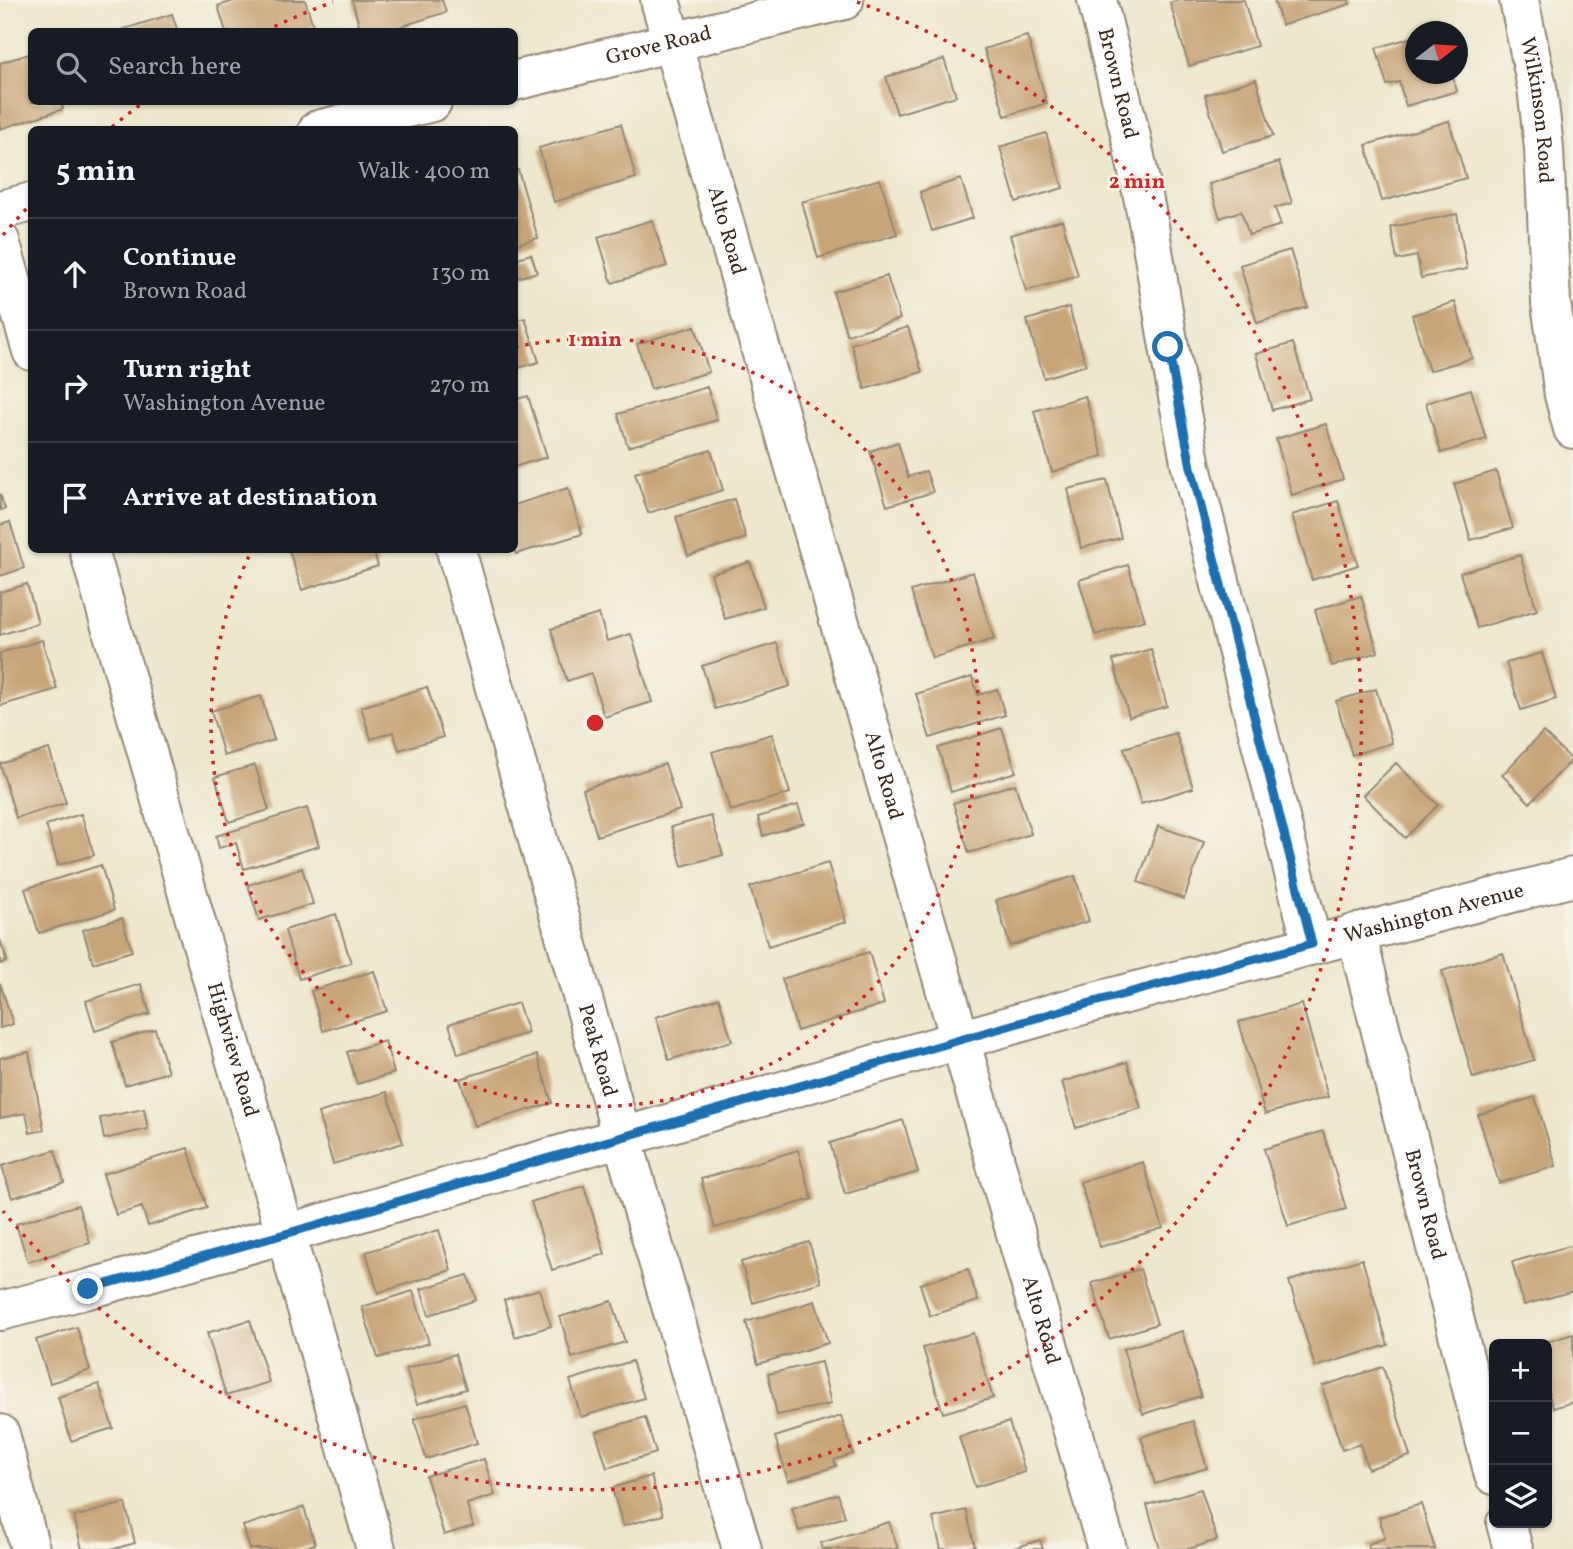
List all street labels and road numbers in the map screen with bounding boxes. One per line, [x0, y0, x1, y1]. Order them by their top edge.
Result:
street label: Grove Road [603, 19, 714, 72]
street label: Brown Road [1090, 25, 1145, 142]
street label: Wilkinson Road [1513, 34, 1560, 184]
street label: Alto Road [700, 183, 753, 278]
street label: Alto Road [857, 728, 910, 823]
street label: Washington Avenue [1341, 876, 1527, 951]
street label: Highview Road [199, 979, 266, 1121]
street label: Peak Road [571, 1001, 624, 1100]
street label: Brown Road [1397, 1146, 1453, 1263]
street label: Alto Road [1014, 1272, 1068, 1368]

